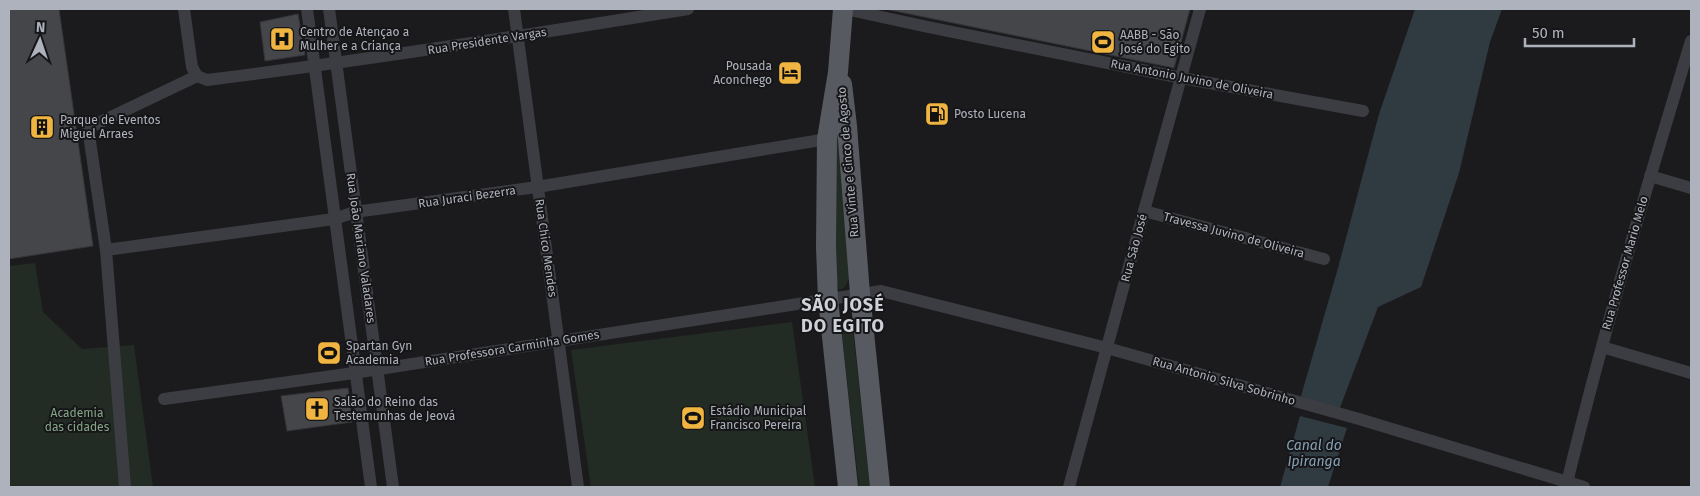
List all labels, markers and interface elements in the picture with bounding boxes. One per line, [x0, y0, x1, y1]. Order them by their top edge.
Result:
north arrow [15, 15, 65, 65]
scale bar [1525, 15, 1634, 47]
text: N [36, 19, 46, 36]
text: 50 m [1532, 24, 1565, 42]
place label: Centro de Atençao a Mulher e a Criança [300, 25, 409, 53]
street label: Rua Presidente Vargas [426, 25, 548, 57]
hospital icon: Centro de Atençao a Mulher e a Criança [269, 26, 295, 52]
place label: AABB - São José do Egito [1120, 28, 1190, 56]
sports icon: AABB - São José do Egito [1090, 29, 1116, 55]
street label: Rua Antonio Juvino de Oliveira [1109, 56, 1275, 102]
place label: Pousada Aconchego [713, 59, 772, 87]
hotel icon: Pousada Aconchego [777, 60, 803, 86]
street label: Rua Vinte e Cinco de Agosto [834, 86, 862, 238]
fuel station icon: Posto Lucena [924, 101, 950, 127]
place label: Posto Lucena [954, 107, 1026, 121]
place label: Parque de Eventos Miguel Arraes [60, 113, 161, 141]
building icon: Parque de Eventos Miguel Arraes [29, 114, 55, 140]
street label: Rua João Mariano Valadares [344, 172, 379, 324]
street label: Rua Juraci Bezerra [417, 183, 517, 211]
street label: Rua Professor Mario Melo [1599, 194, 1651, 332]
street label: Rua Chico Mendes [532, 198, 560, 298]
street label: Travessa Juvino de Oliveira [1162, 209, 1306, 261]
street label: Rua São José [1118, 212, 1150, 284]
district label: SÃO JOSÉ DO EGITO [801, 293, 885, 337]
street label: Rua Professora Carminha Gomes [424, 327, 601, 369]
place label: Spartan Gyn Academia [346, 339, 412, 367]
sports icon: Spartan Gyn Academia [316, 340, 342, 366]
street label: Rua Antonio Silva Sobrinho [1151, 354, 1297, 408]
place label: Salão do Reino das Testemunhas de Jeová [334, 395, 455, 423]
church icon: Salão do Reino das Testemunhas de Jeová [304, 396, 330, 422]
place label: Estádio Municipal Francisco Pereira [710, 404, 807, 432]
sports icon: Estádio Municipal Francisco Pereira [680, 405, 706, 431]
park label: Academia das cidades [45, 406, 110, 434]
water label: Canal do Ipiranga [1286, 437, 1342, 470]

